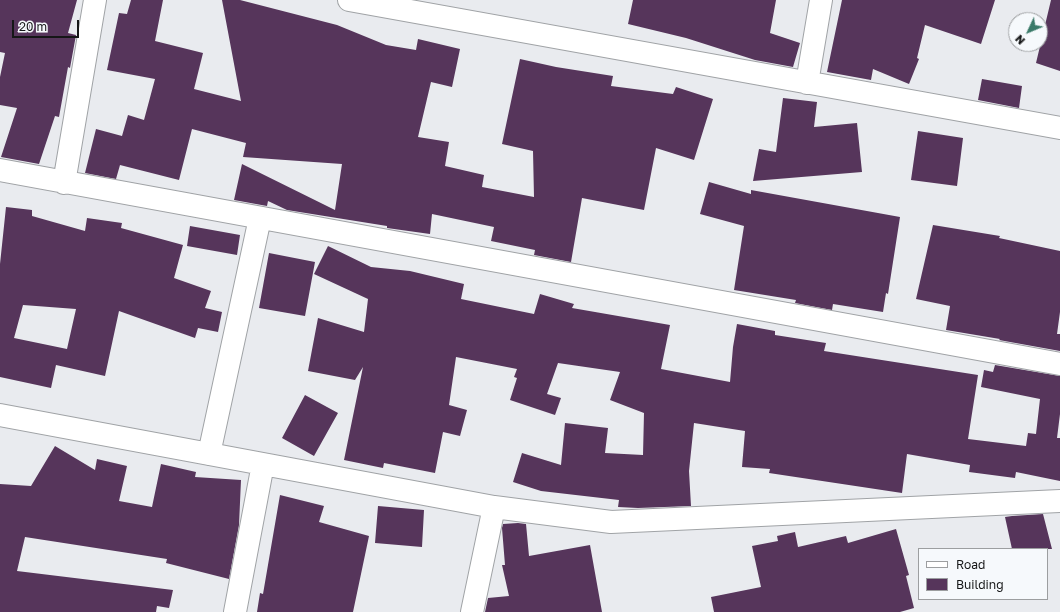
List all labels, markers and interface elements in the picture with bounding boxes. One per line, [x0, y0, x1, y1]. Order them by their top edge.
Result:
scale bar [14, 12, 81, 38]
north arrow [1008, 12, 1048, 52]
text: 20 m [19, 19, 47, 34]
text: N [1012, 32, 1027, 48]
legend [918, 548, 1048, 600]
text: Road [956, 557, 985, 572]
text: Building [956, 577, 1004, 592]

